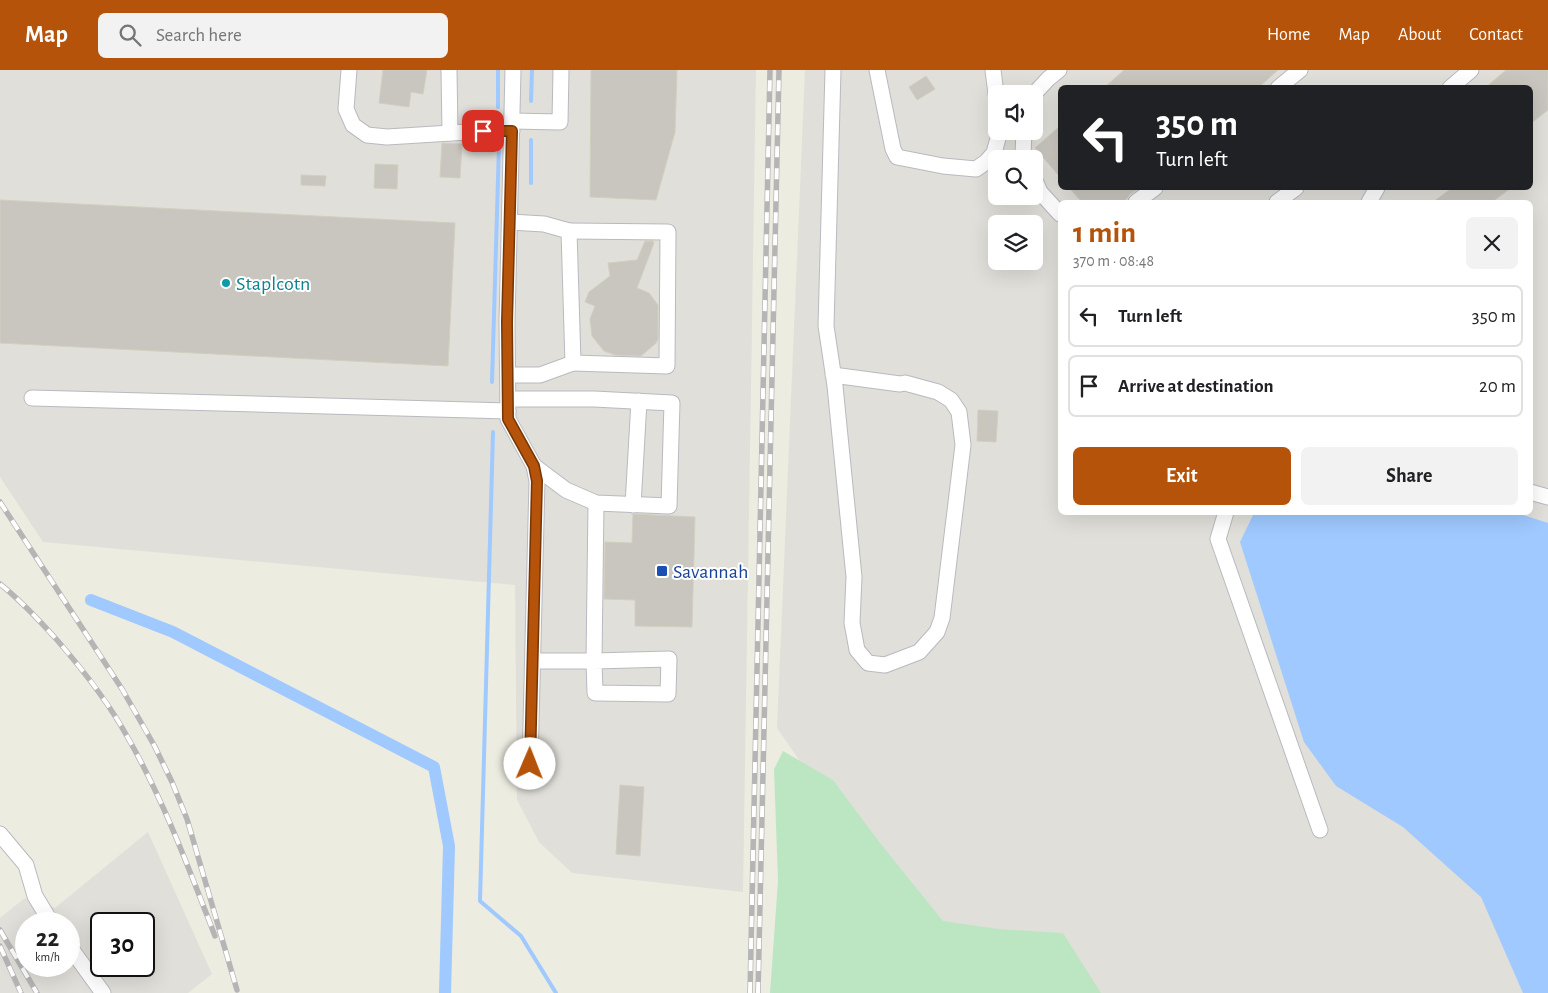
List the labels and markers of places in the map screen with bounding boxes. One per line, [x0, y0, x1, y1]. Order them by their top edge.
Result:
pin [462, 110, 504, 152]
place label: Staplcotn [236, 274, 310, 294]
marker: Staplcotn [220, 277, 232, 289]
place label: Savannah [673, 562, 748, 582]
marker: Savannah [655, 564, 669, 578]

